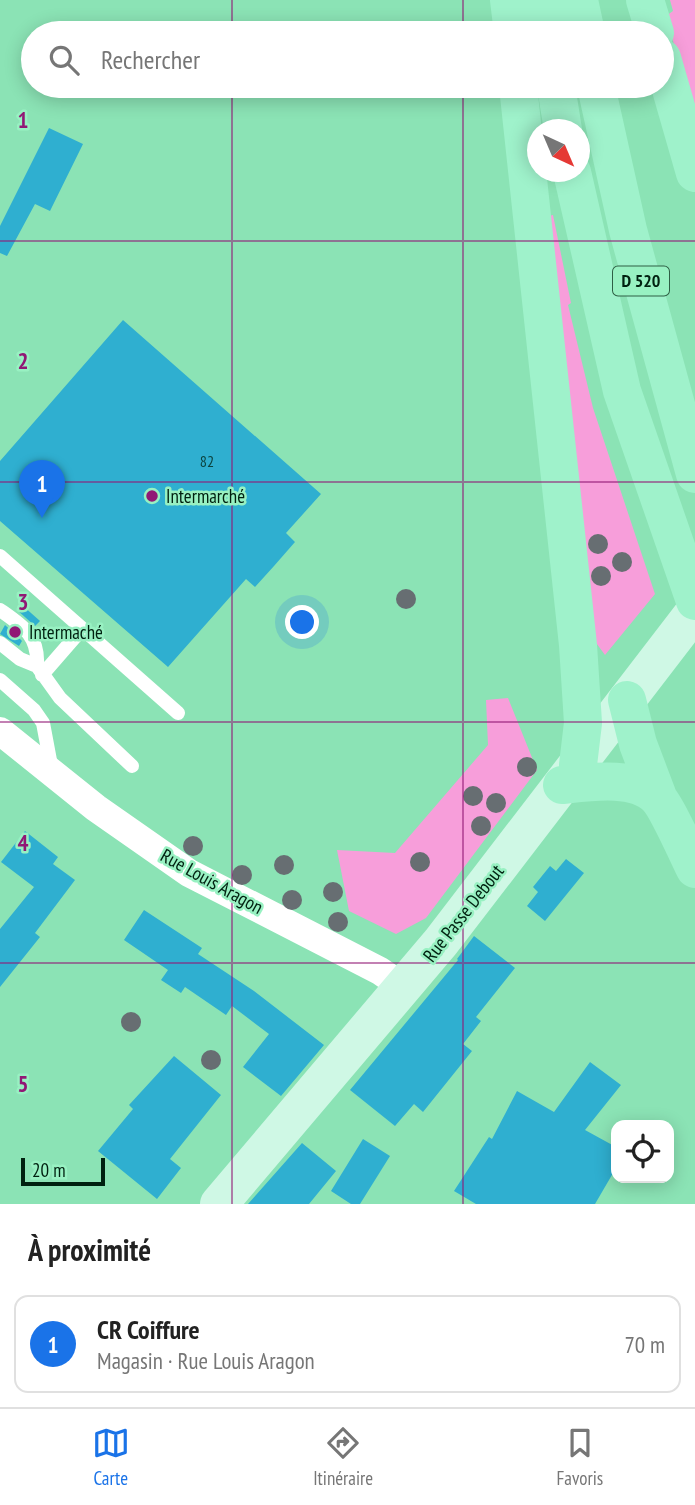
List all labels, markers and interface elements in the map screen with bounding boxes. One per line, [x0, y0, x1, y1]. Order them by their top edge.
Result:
search box [21, 21, 674, 98]
icon: search [45, 41, 83, 79]
text: Rechercher [101, 43, 200, 76]
text: 1 [18, 105, 29, 134]
north arrow [527, 119, 590, 182]
road number: D 520 [613, 267, 669, 296]
text: 2 [18, 346, 29, 375]
house number: 82 [200, 451, 214, 471]
pin: 1 [19, 460, 65, 518]
place label: Intermarché [166, 484, 245, 508]
marker: Intermarché [144, 488, 160, 504]
text: 3 [18, 587, 29, 616]
your location [285, 605, 319, 639]
place label: Intermaché [29, 620, 103, 644]
marker: Intermaché [7, 624, 23, 640]
text: 4 [18, 828, 29, 857]
street label: Rue Louis Aragon [157, 843, 267, 919]
street label: Rue Passe Debout [417, 859, 509, 967]
text: 5 [18, 1069, 29, 1098]
map controls [611, 1120, 674, 1183]
button: locate [611, 1120, 674, 1183]
scale bar [21, 1155, 105, 1187]
text: 20 m [32, 1158, 66, 1182]
text: À proximité [28, 1230, 151, 1269]
text: CR Coiffure [97, 1313, 200, 1346]
text: 1 [48, 1330, 59, 1359]
text: 70 m [624, 1330, 665, 1359]
text: Magasin · Rue Louis Aragon [97, 1346, 315, 1375]
tab: Carte [92, 1424, 130, 1490]
tab: Itinéraire [313, 1424, 373, 1490]
tab: Favoris [557, 1424, 603, 1490]

